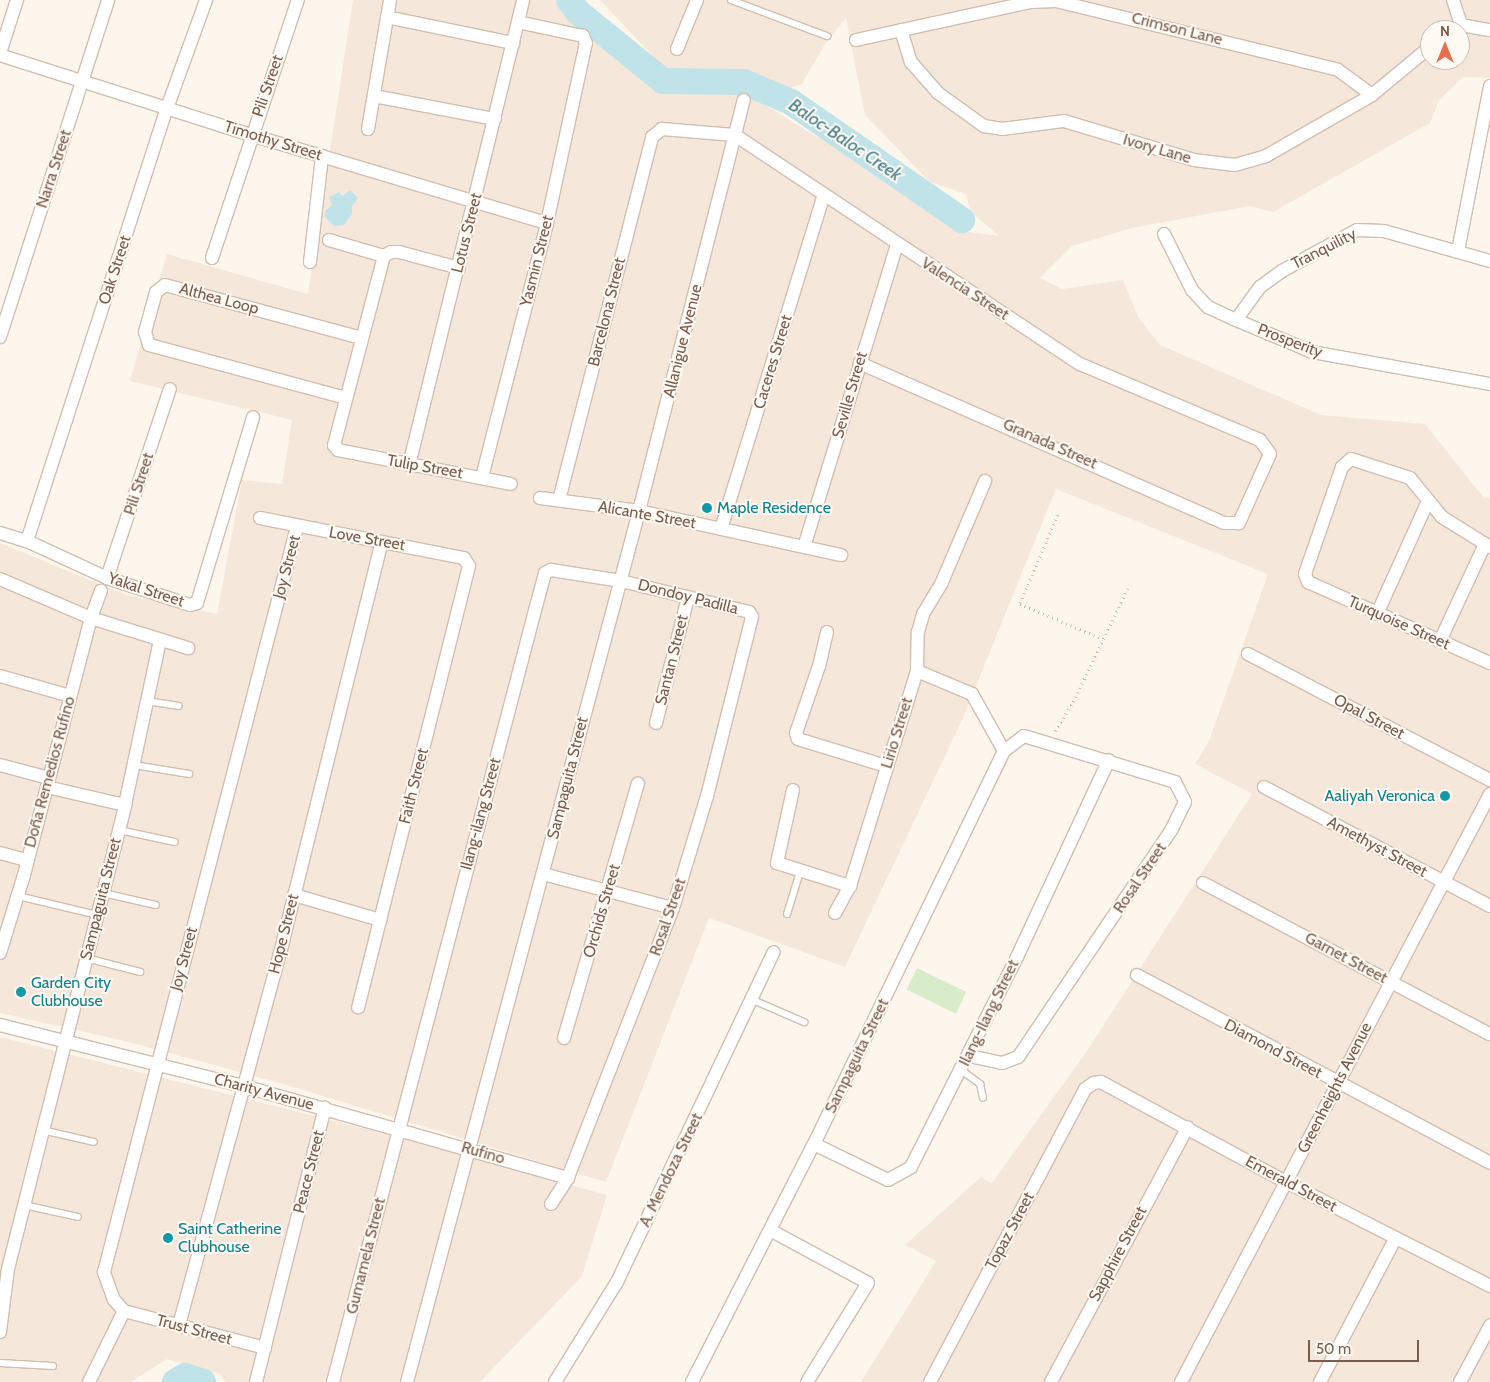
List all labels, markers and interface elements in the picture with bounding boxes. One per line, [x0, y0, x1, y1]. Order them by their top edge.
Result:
street label: Crimson Lane [1130, 8, 1224, 50]
north arrow [1420, 20, 1470, 70]
text: N [1440, 22, 1450, 40]
street label: Pili Street [248, 52, 288, 120]
water label: Baloc-Baloc Creek [785, 94, 905, 186]
street label: Timothy Street [222, 117, 324, 165]
street label: Narra Street [32, 127, 76, 211]
street label: Ivory Lane [1121, 130, 1193, 168]
street label: Lotus Street [448, 191, 486, 275]
street label: Yasmin Street [516, 213, 558, 309]
street label: Tranquility [1288, 225, 1360, 273]
street label: Oak Street [95, 233, 135, 307]
street label: Valencia Street [918, 254, 1012, 324]
street label: Barcelona Street [584, 256, 630, 368]
street label: Althea Loop [177, 279, 261, 319]
street label: Allanigue Avenue [660, 282, 706, 400]
street label: Caceres Street [750, 313, 796, 411]
street label: Prosperity [1255, 320, 1325, 362]
street label: Seville Street [828, 350, 872, 440]
street label: Granada Street [1000, 415, 1100, 473]
street label: Pili Street [120, 450, 158, 518]
street label: Tulip Street [386, 451, 464, 483]
street label: Alicante Street [597, 497, 697, 533]
place label: Maple Residence [717, 498, 831, 518]
marker: Maple Residence [701, 502, 713, 514]
street label: Love Street [327, 523, 407, 555]
street label: Joy Street [269, 533, 305, 601]
street label: Yakal Street [105, 569, 187, 611]
street label: Dondoy Padilla [636, 575, 740, 619]
street label: Turquoise Street [1345, 592, 1453, 654]
street label: Santan Street [651, 613, 693, 707]
street label: Opal Street [1330, 690, 1408, 744]
street label: Doña Remedios Rufino [21, 694, 79, 850]
street label: Lirio Street [877, 695, 917, 771]
street label: Sampaguita Street [544, 715, 592, 841]
street label: Faith Street [395, 746, 433, 826]
street label: Ilang-ilang Street [457, 756, 505, 872]
place label: Aaliyah Veronica [1324, 786, 1435, 806]
marker: Aaliyah Veronica [1439, 790, 1451, 802]
street label: Amethyst Street [1324, 813, 1430, 881]
street label: Sampaguita Street [77, 836, 125, 962]
street label: Rosal Street [1109, 839, 1171, 917]
street label: Orchids Street [579, 862, 625, 960]
street label: Rosal Street [646, 876, 690, 958]
street label: Hope Street [265, 892, 303, 976]
street label: Joy Street [166, 925, 202, 993]
street label: Garnet Street [1301, 928, 1391, 988]
street label: Ilang-Ilang Street [955, 957, 1023, 1069]
place label: Garden City Clubhouse [31, 973, 111, 1011]
marker: Garden City Clubhouse [15, 986, 27, 998]
street label: Sampaguita Street [821, 996, 893, 1116]
street label: Diamond Street [1221, 1015, 1325, 1083]
street label: Greenheights Avenue [1294, 1020, 1376, 1156]
street label: Charity Avenue [212, 1069, 316, 1115]
street label: A. Mendoza Street [635, 1110, 707, 1230]
street label: Peace Street [289, 1128, 329, 1216]
street label: Rufino [459, 1138, 507, 1168]
street label: Emerald Street [1242, 1152, 1340, 1216]
street label: Topaz Street [982, 1189, 1038, 1273]
street label: Gumamela Street [342, 1196, 390, 1316]
street label: Sapphire Street [1085, 1203, 1151, 1305]
place label: Saint Catherine Clubhouse [178, 1219, 281, 1257]
marker: Saint Catherine Clubhouse [162, 1232, 174, 1244]
street label: Trust Street [154, 1311, 234, 1349]
scale bar [1310, 1330, 1421, 1362]
text: 50 m [1316, 1340, 1351, 1358]

